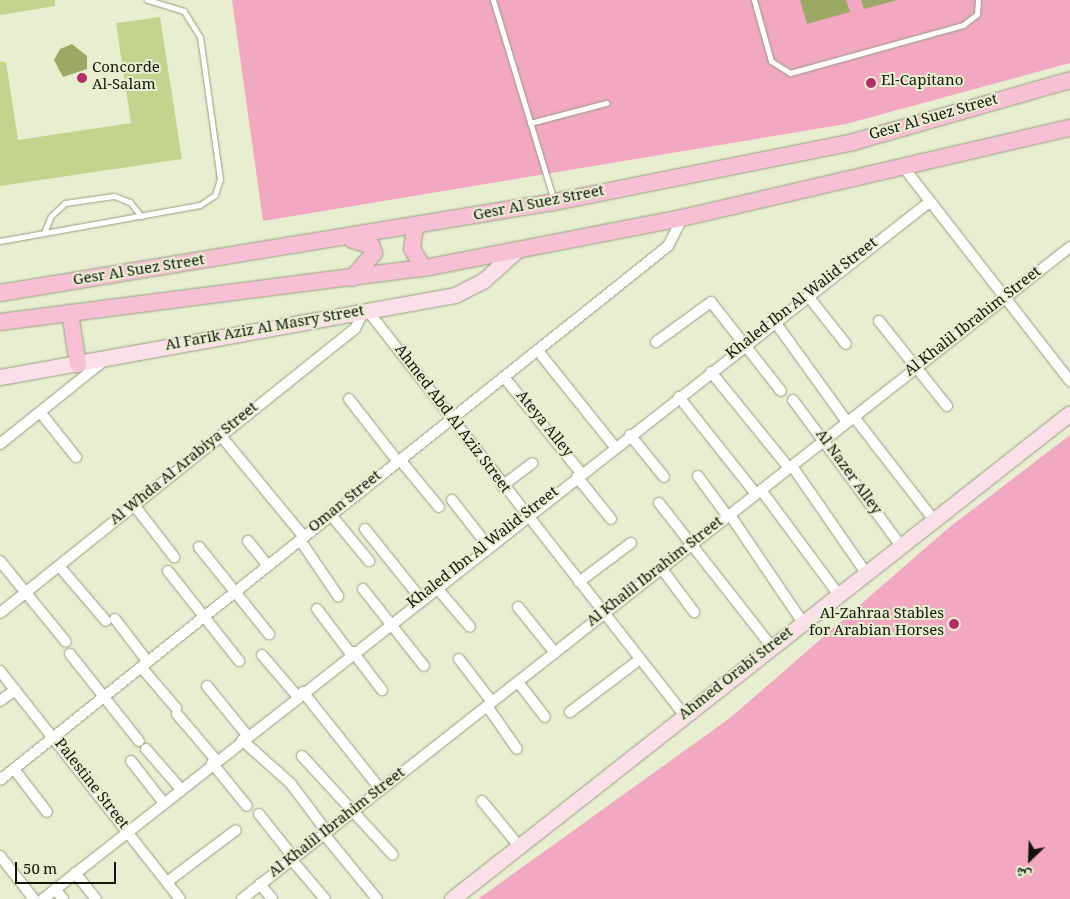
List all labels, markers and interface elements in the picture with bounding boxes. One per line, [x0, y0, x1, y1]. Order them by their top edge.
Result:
place label: Concorde Al-Salam [92, 60, 160, 95]
marker: Concorde Al-Salam [76, 72, 88, 84]
place label: El-Capitano [881, 74, 963, 92]
marker: El-Capitano [865, 77, 877, 89]
street label: Gesr Al Suez Street [868, 92, 1000, 146]
street label: Gesr Al Suez Street [472, 183, 606, 227]
street label: Khaled Ibn Al Walid Street [724, 235, 882, 365]
street label: Gesr Al Suez Street [72, 253, 206, 291]
street label: Al Khalil Ibrahim Street [902, 264, 1046, 382]
street label: Al Farik Aziz Al Masry Street [164, 304, 366, 356]
street label: Ahmed Abd Al Aziz Street [389, 342, 513, 498]
street label: Ateya Alley [511, 388, 575, 462]
street label: Al Whda Al Arabiya Street [107, 400, 263, 530]
street label: Al Nazer Alley [810, 427, 884, 519]
street label: Oman Street [306, 468, 386, 538]
street label: Khaled Ibn Al Walid Street [405, 484, 563, 614]
street label: Al Khalil Ibrahim Street [584, 514, 728, 632]
place label: Al-Zahraa Stables for Arabian Horses [809, 606, 944, 641]
marker: Al-Zahraa Stables for Arabian Horses [948, 618, 960, 630]
street label: Ahmed Orabi Street [676, 625, 798, 725]
street label: Palestine Street [49, 736, 131, 834]
street label: Al Khalil Ibrahim Street [266, 765, 410, 883]
north arrow [1005, 834, 1055, 884]
scale bar [18, 852, 119, 884]
text: 50 m [23, 858, 57, 884]
text: ش [1012, 859, 1036, 887]

